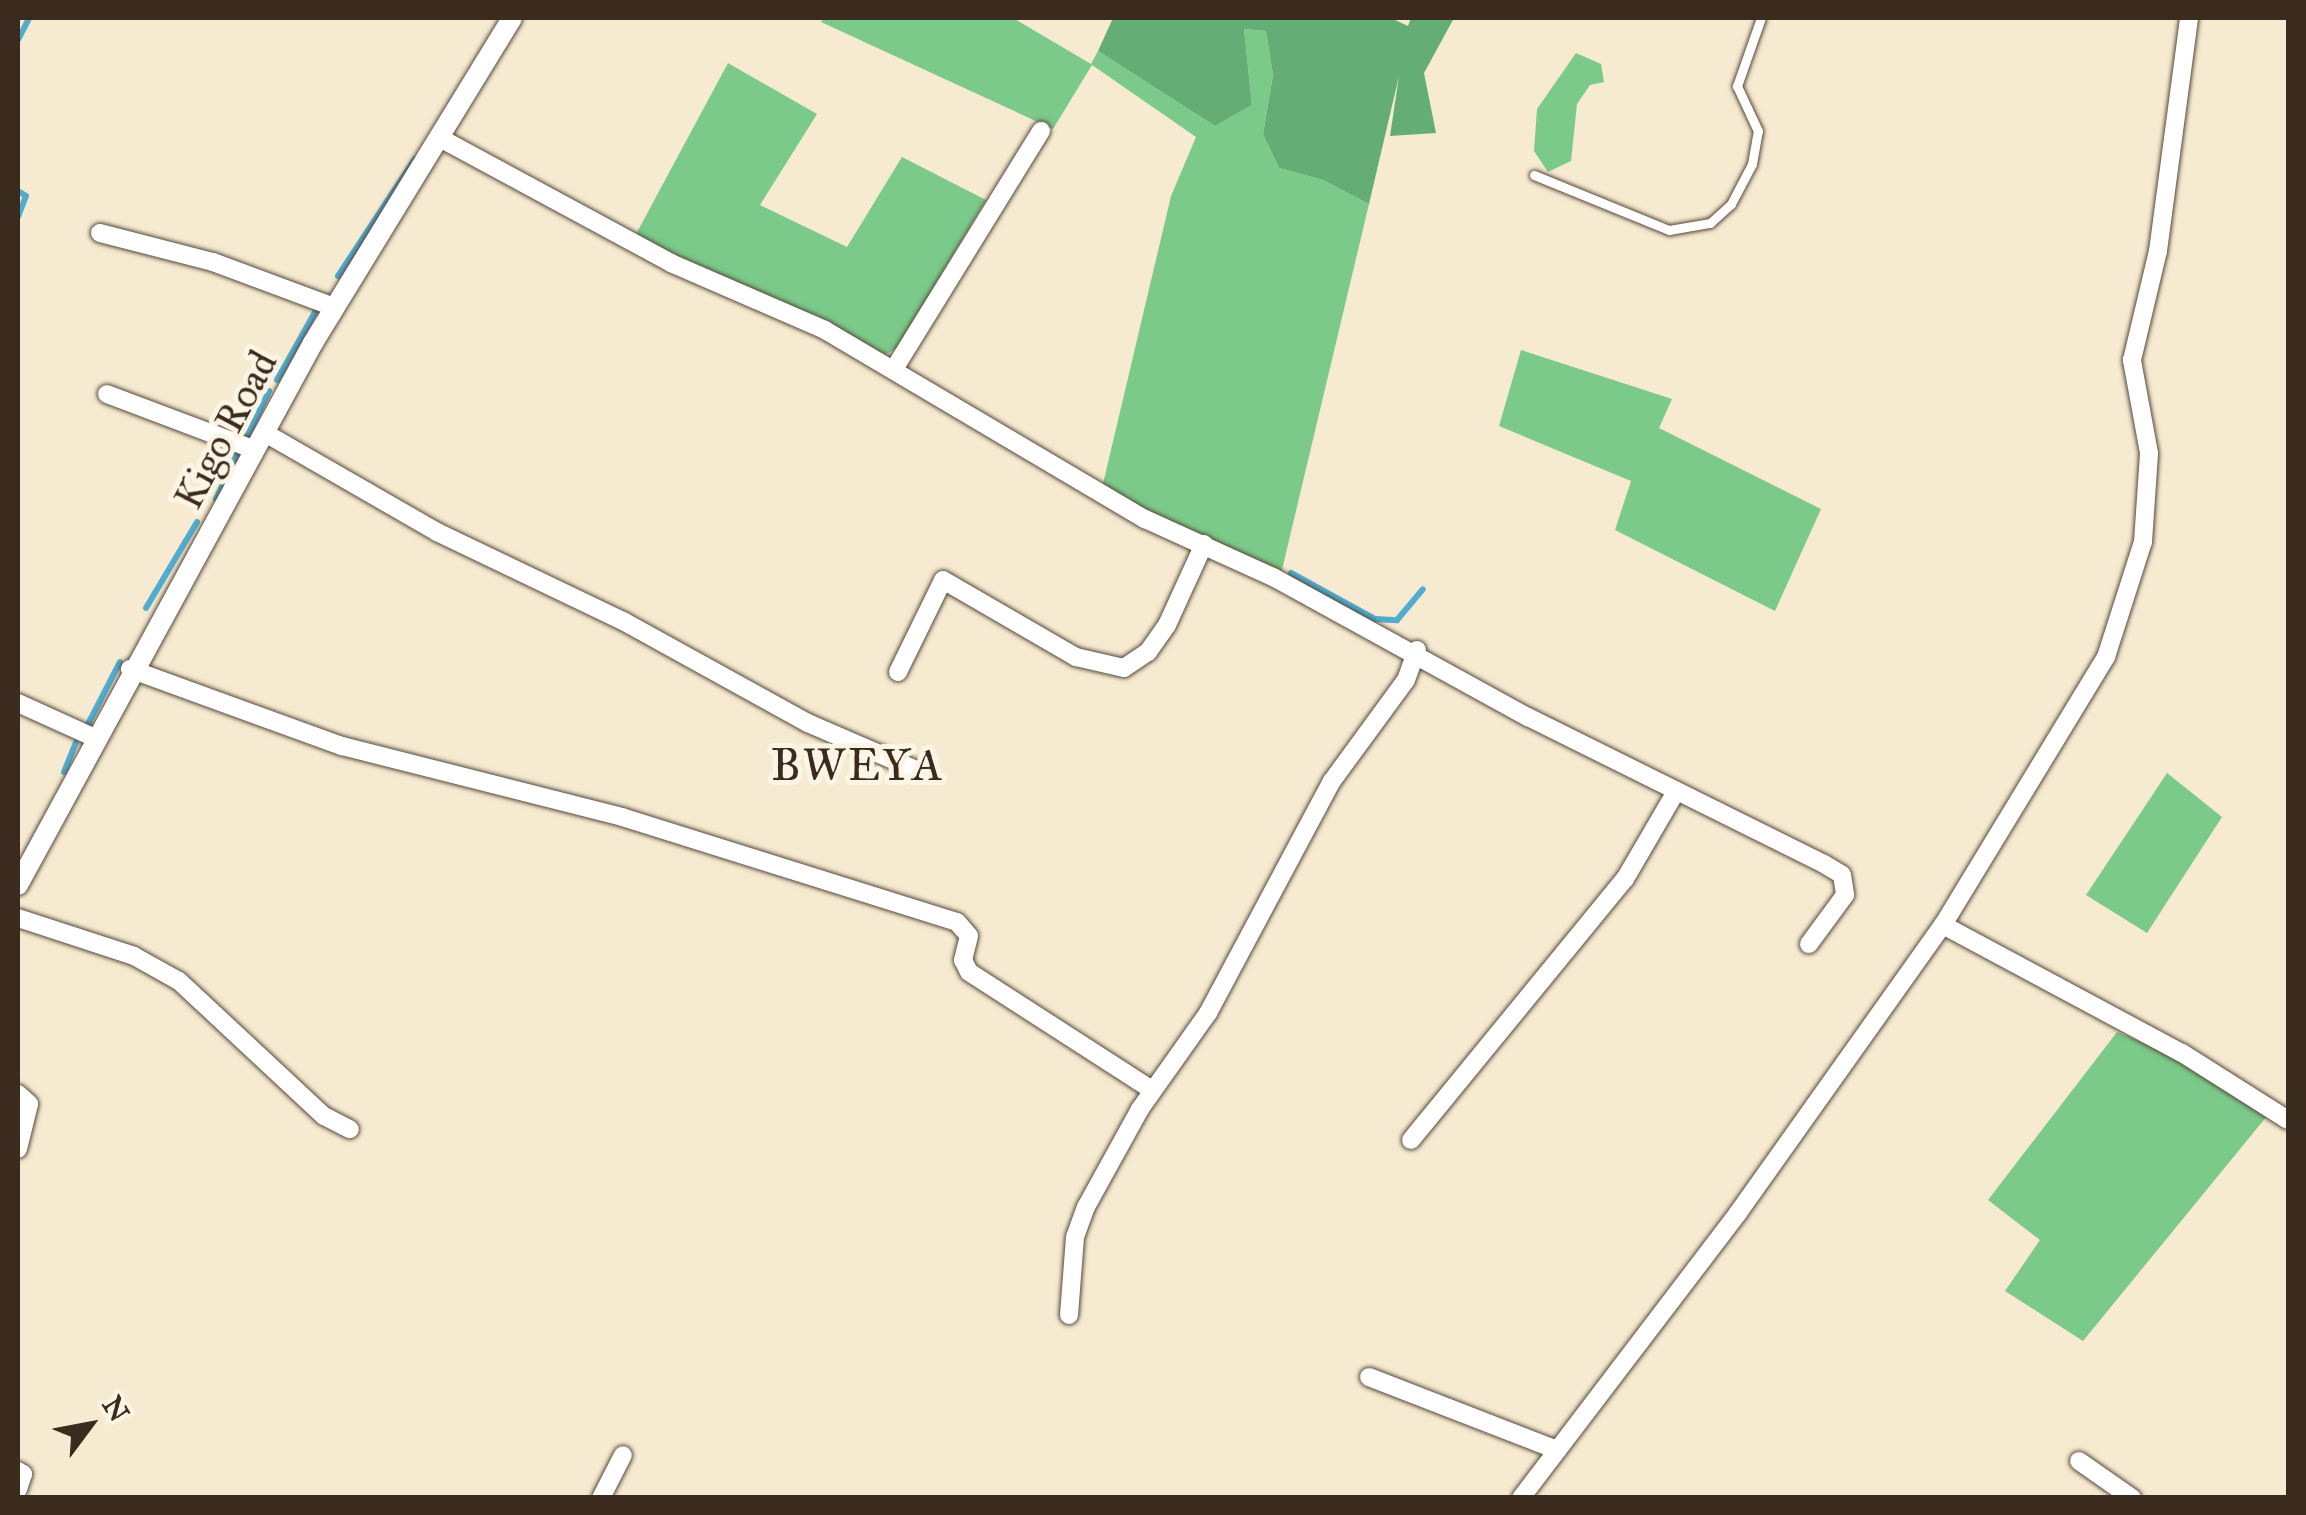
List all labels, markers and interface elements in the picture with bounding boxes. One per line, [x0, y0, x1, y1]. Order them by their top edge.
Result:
street label: Kigo Road [164, 343, 288, 517]
district label: BWEYA [771, 738, 945, 792]
north arrow [40, 1375, 140, 1475]
text: N [95, 1389, 137, 1428]

